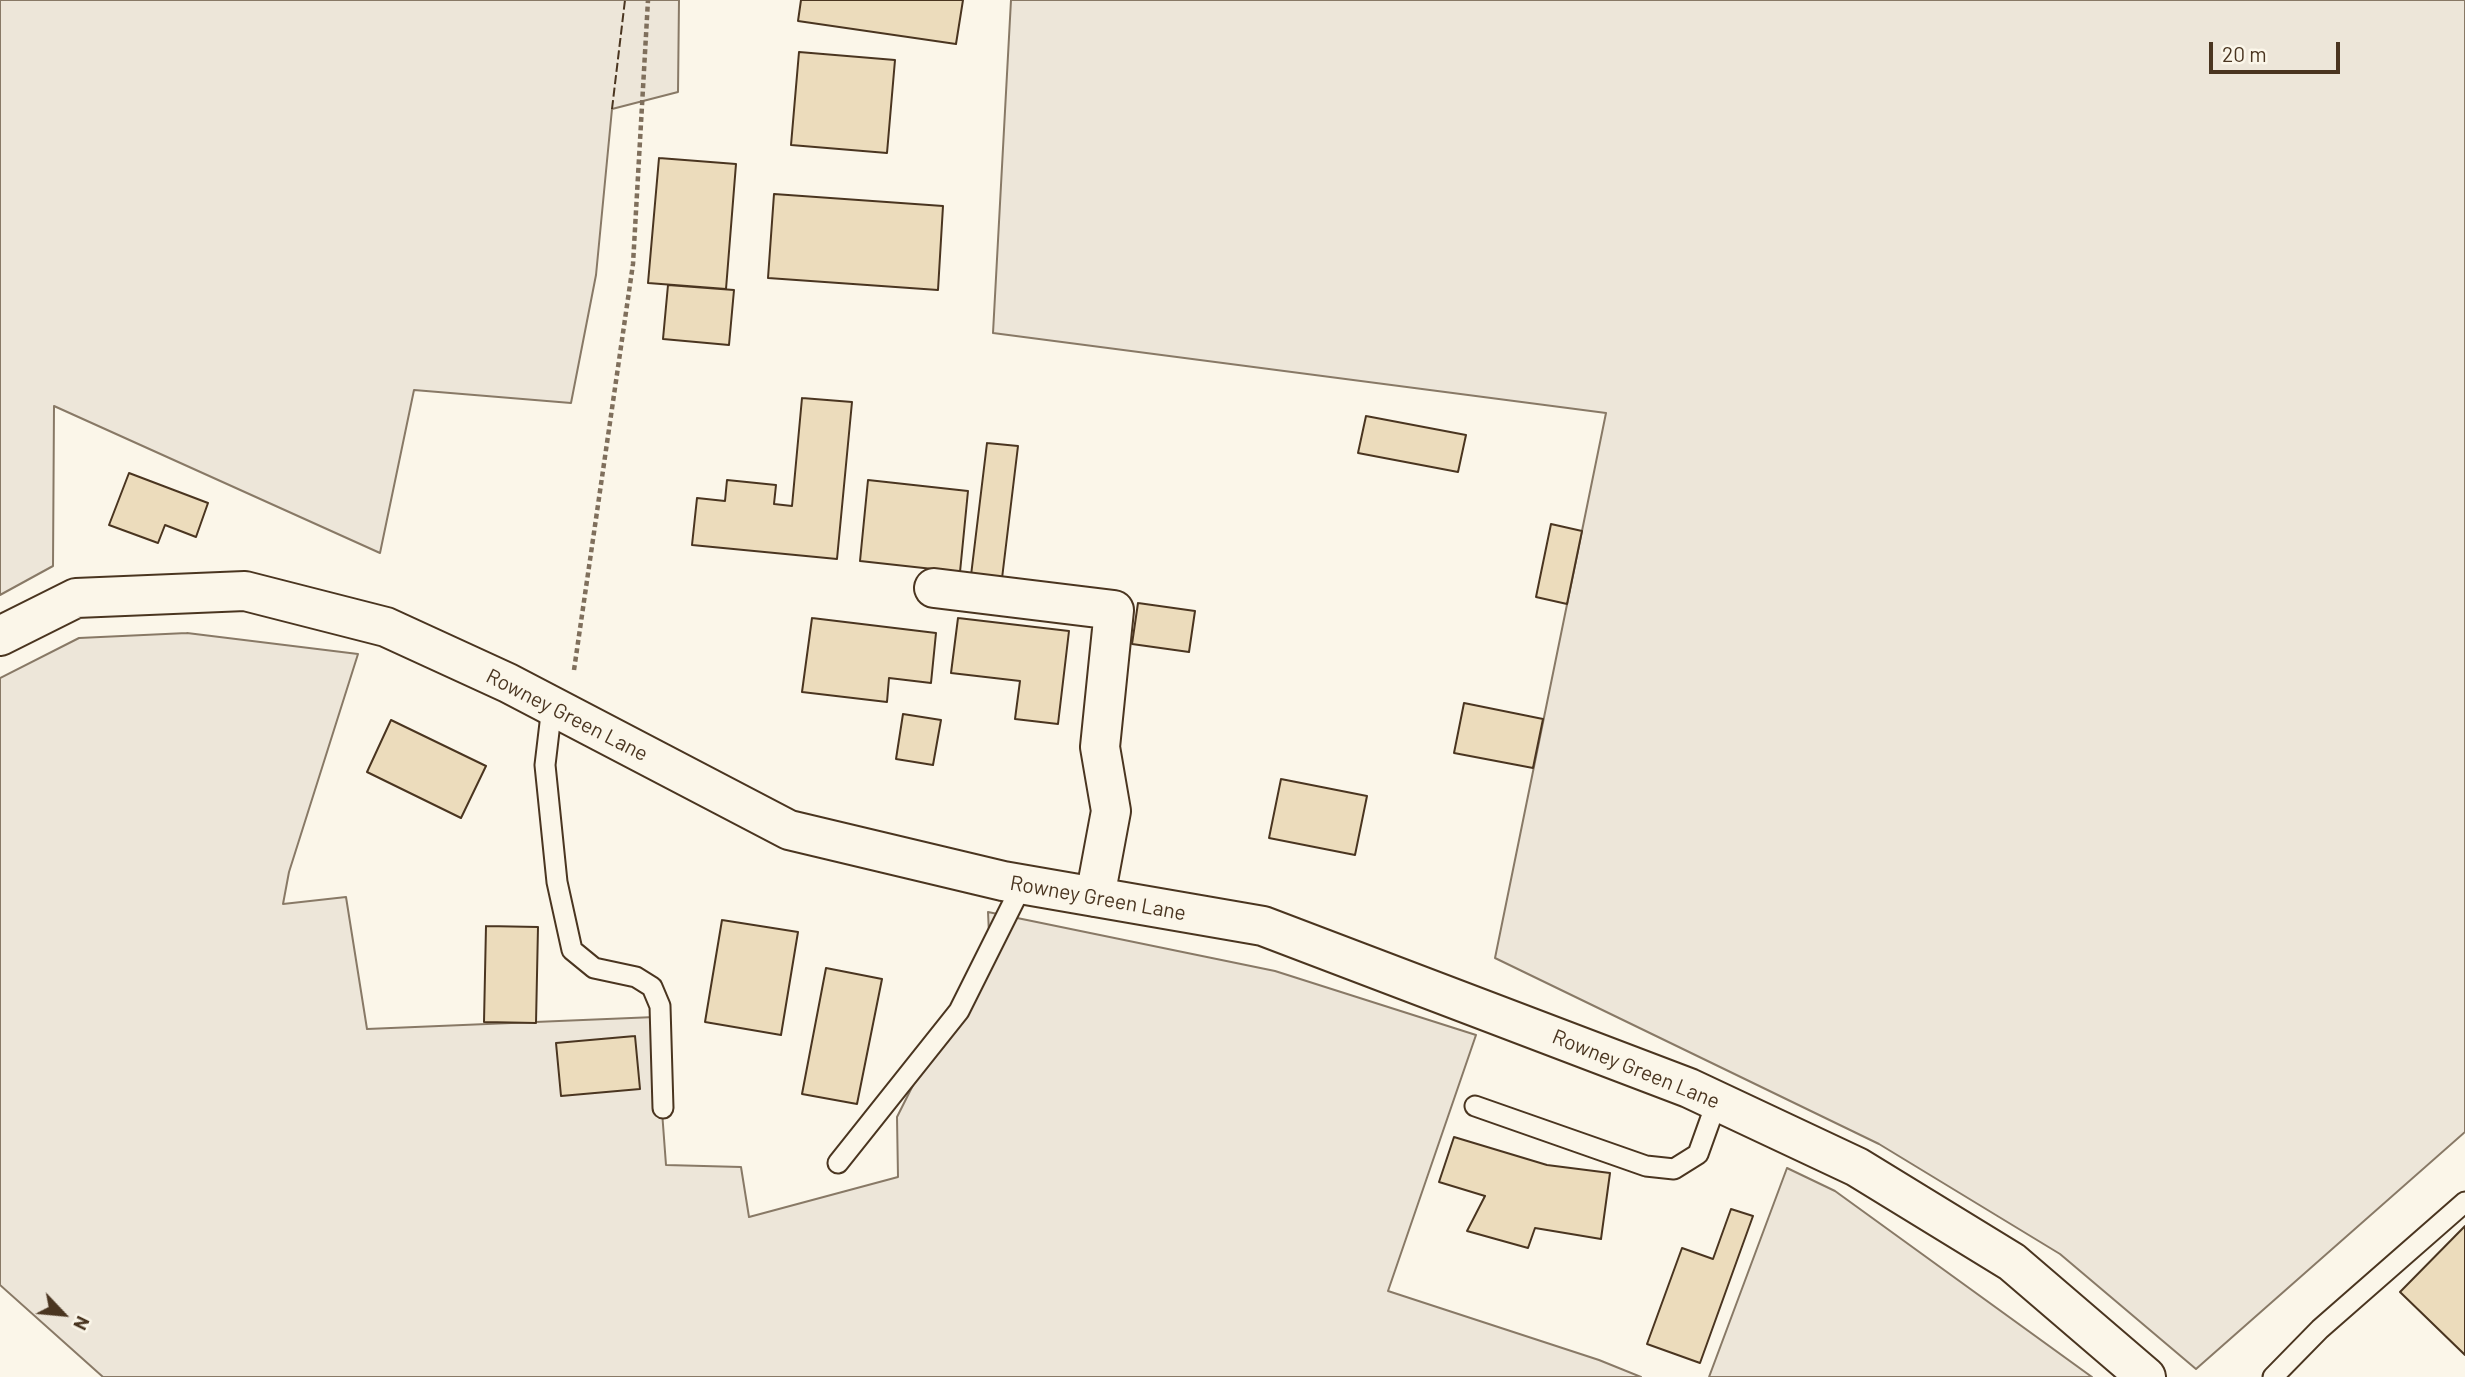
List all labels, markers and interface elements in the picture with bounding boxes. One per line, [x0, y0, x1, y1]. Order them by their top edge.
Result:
scale bar [2213, 28, 2344, 72]
text: 20 m [2222, 41, 2267, 66]
street label: Rowney Green Lane [482, 663, 652, 767]
street label: Rowney Green Lane [1008, 870, 1188, 926]
street label: Rowney Green Lane [1549, 1024, 1723, 1114]
north arrow [28, 1279, 98, 1349]
text: N [69, 1313, 95, 1334]

